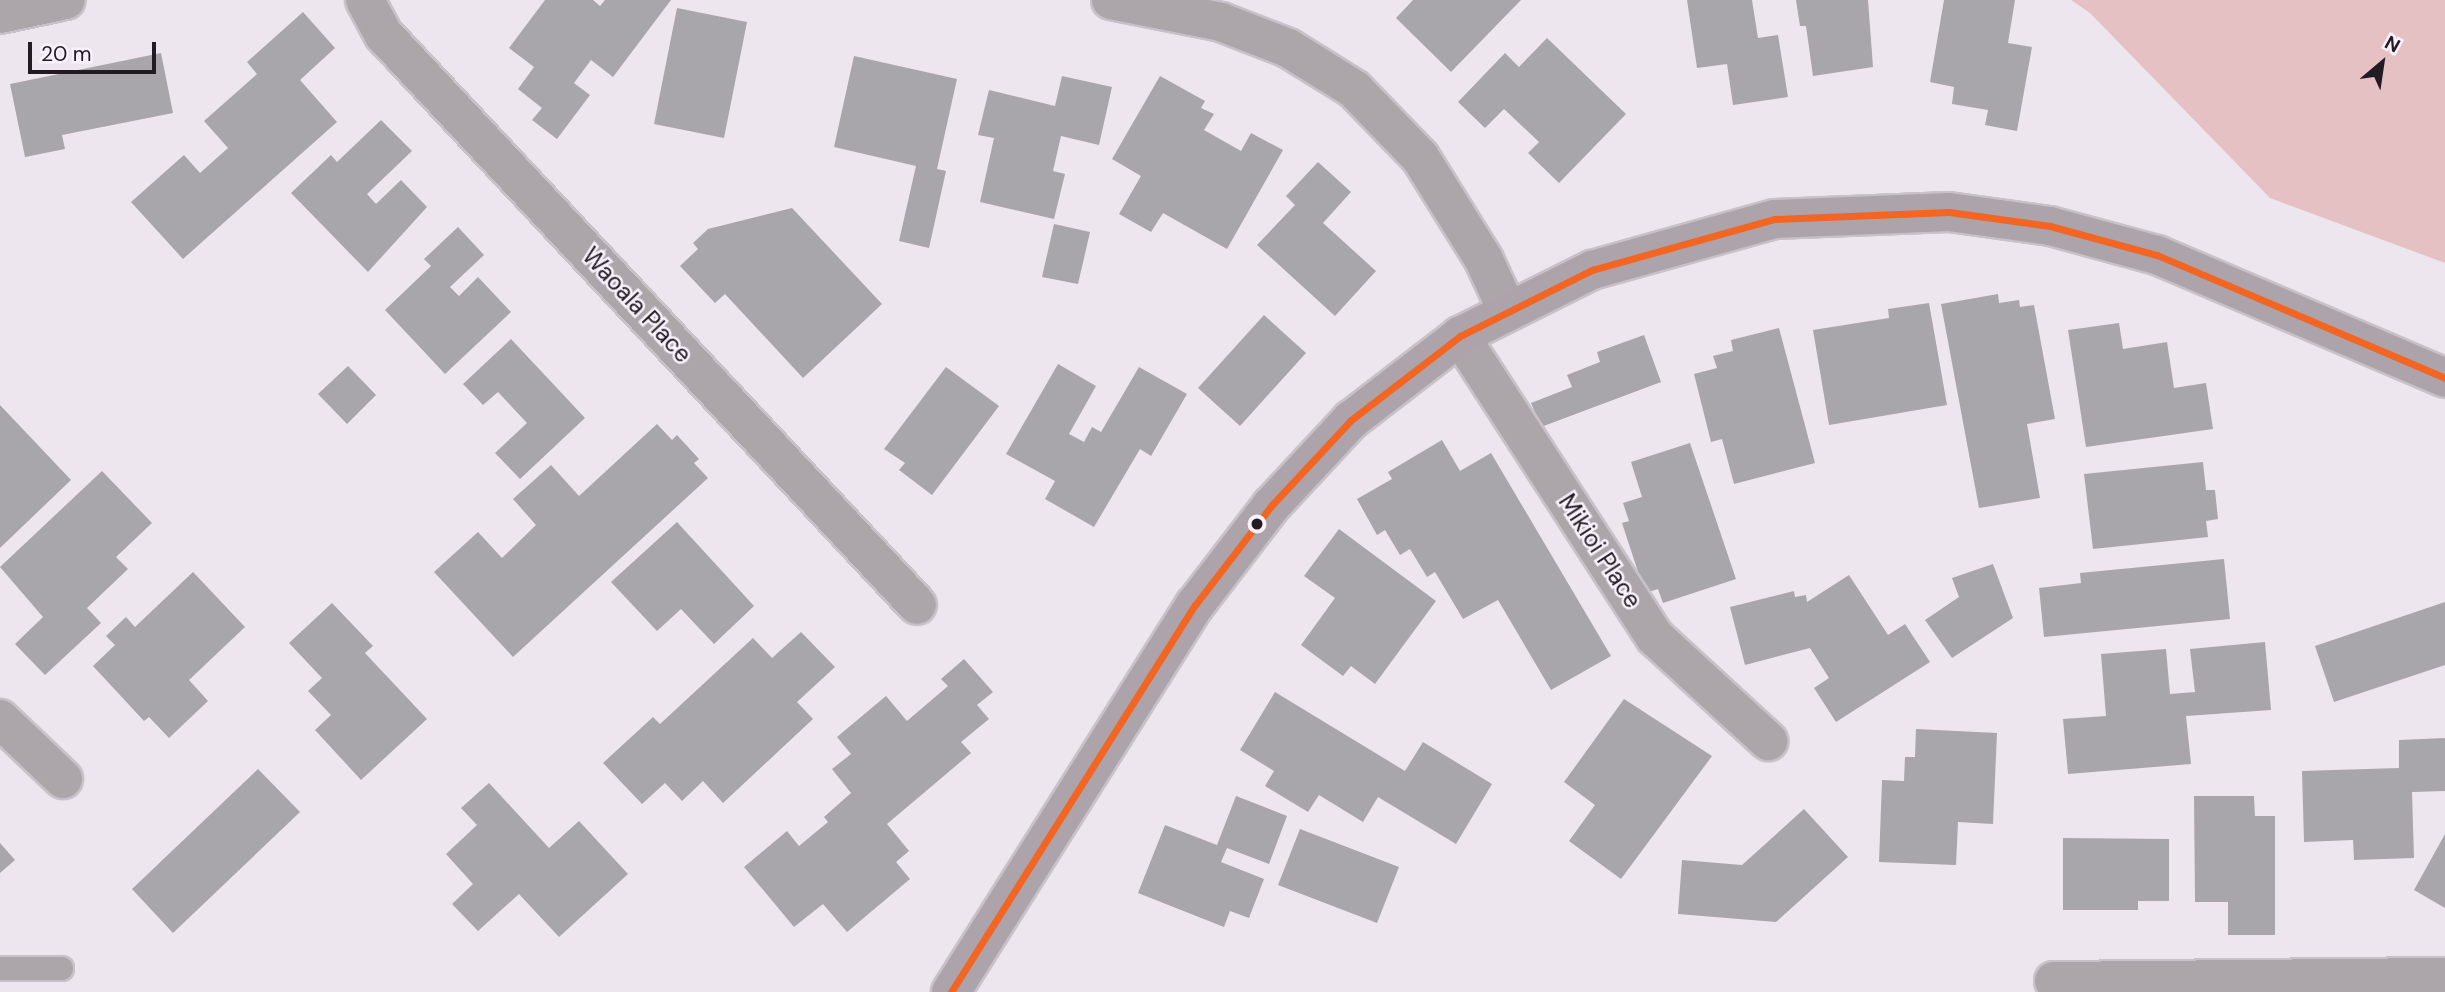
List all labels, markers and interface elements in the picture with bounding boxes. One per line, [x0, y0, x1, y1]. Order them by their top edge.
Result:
scale bar [32, 28, 159, 72]
north arrow [2347, 28, 2417, 98]
text: N [2380, 30, 2405, 58]
text: 20 m [41, 40, 92, 68]
street label: Waoala Place [576, 241, 698, 369]
street label: Mikioi Place [1553, 489, 1647, 613]
unlabelled marker [1250, 517, 1264, 531]

